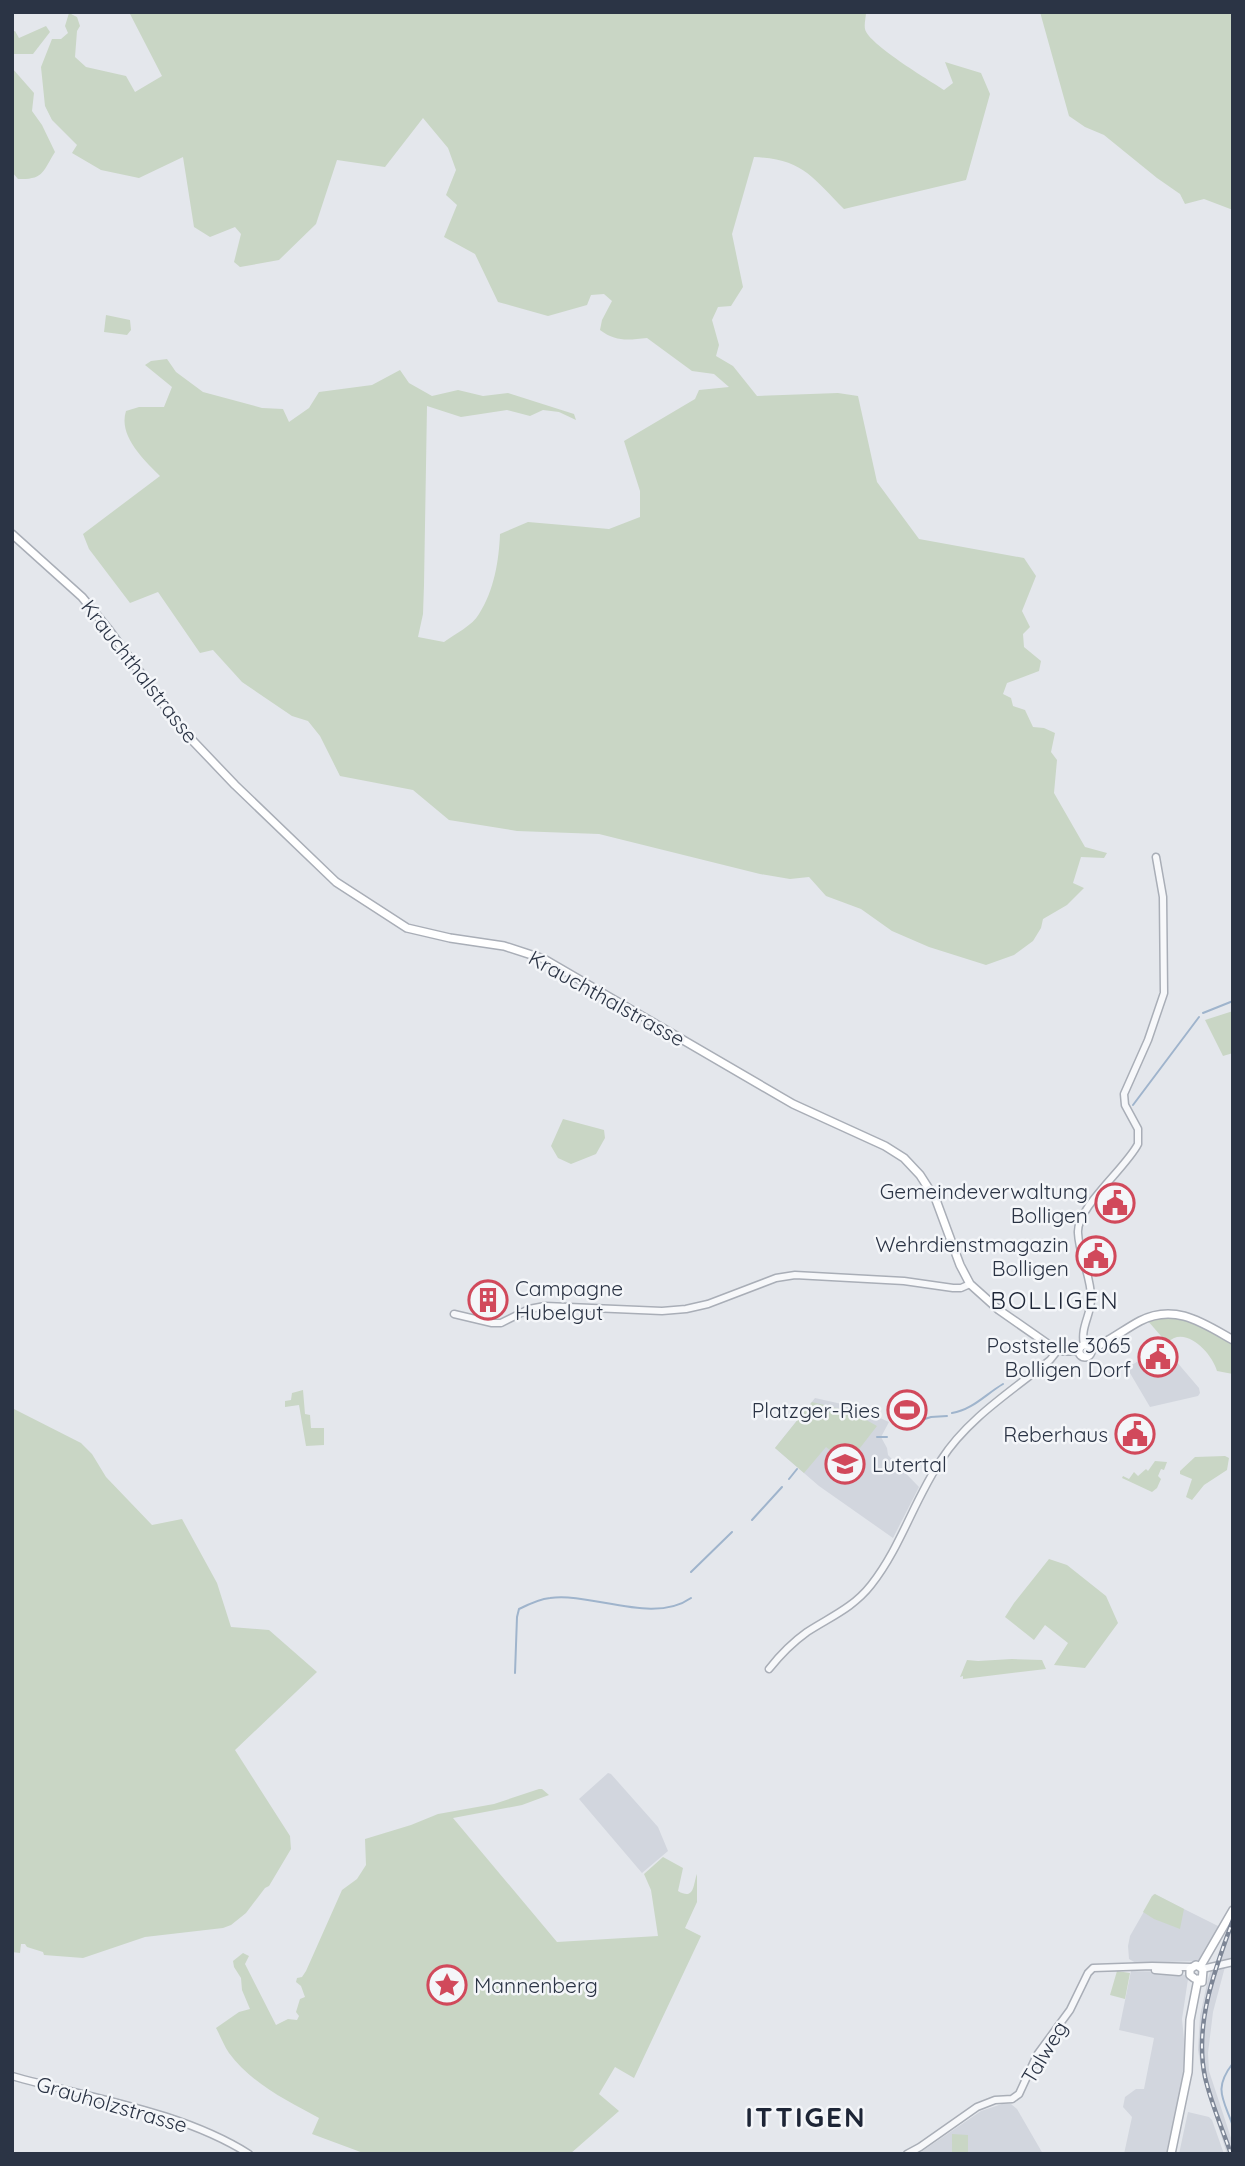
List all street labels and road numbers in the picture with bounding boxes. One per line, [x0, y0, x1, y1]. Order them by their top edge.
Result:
street label: Krauchthalstrasse [76, 594, 204, 748]
street label: Krauchthalstrasse [524, 944, 690, 1052]
street label: Talweg [1015, 2016, 1073, 2088]
street label: Grauholzstrasse [34, 2070, 190, 2138]

